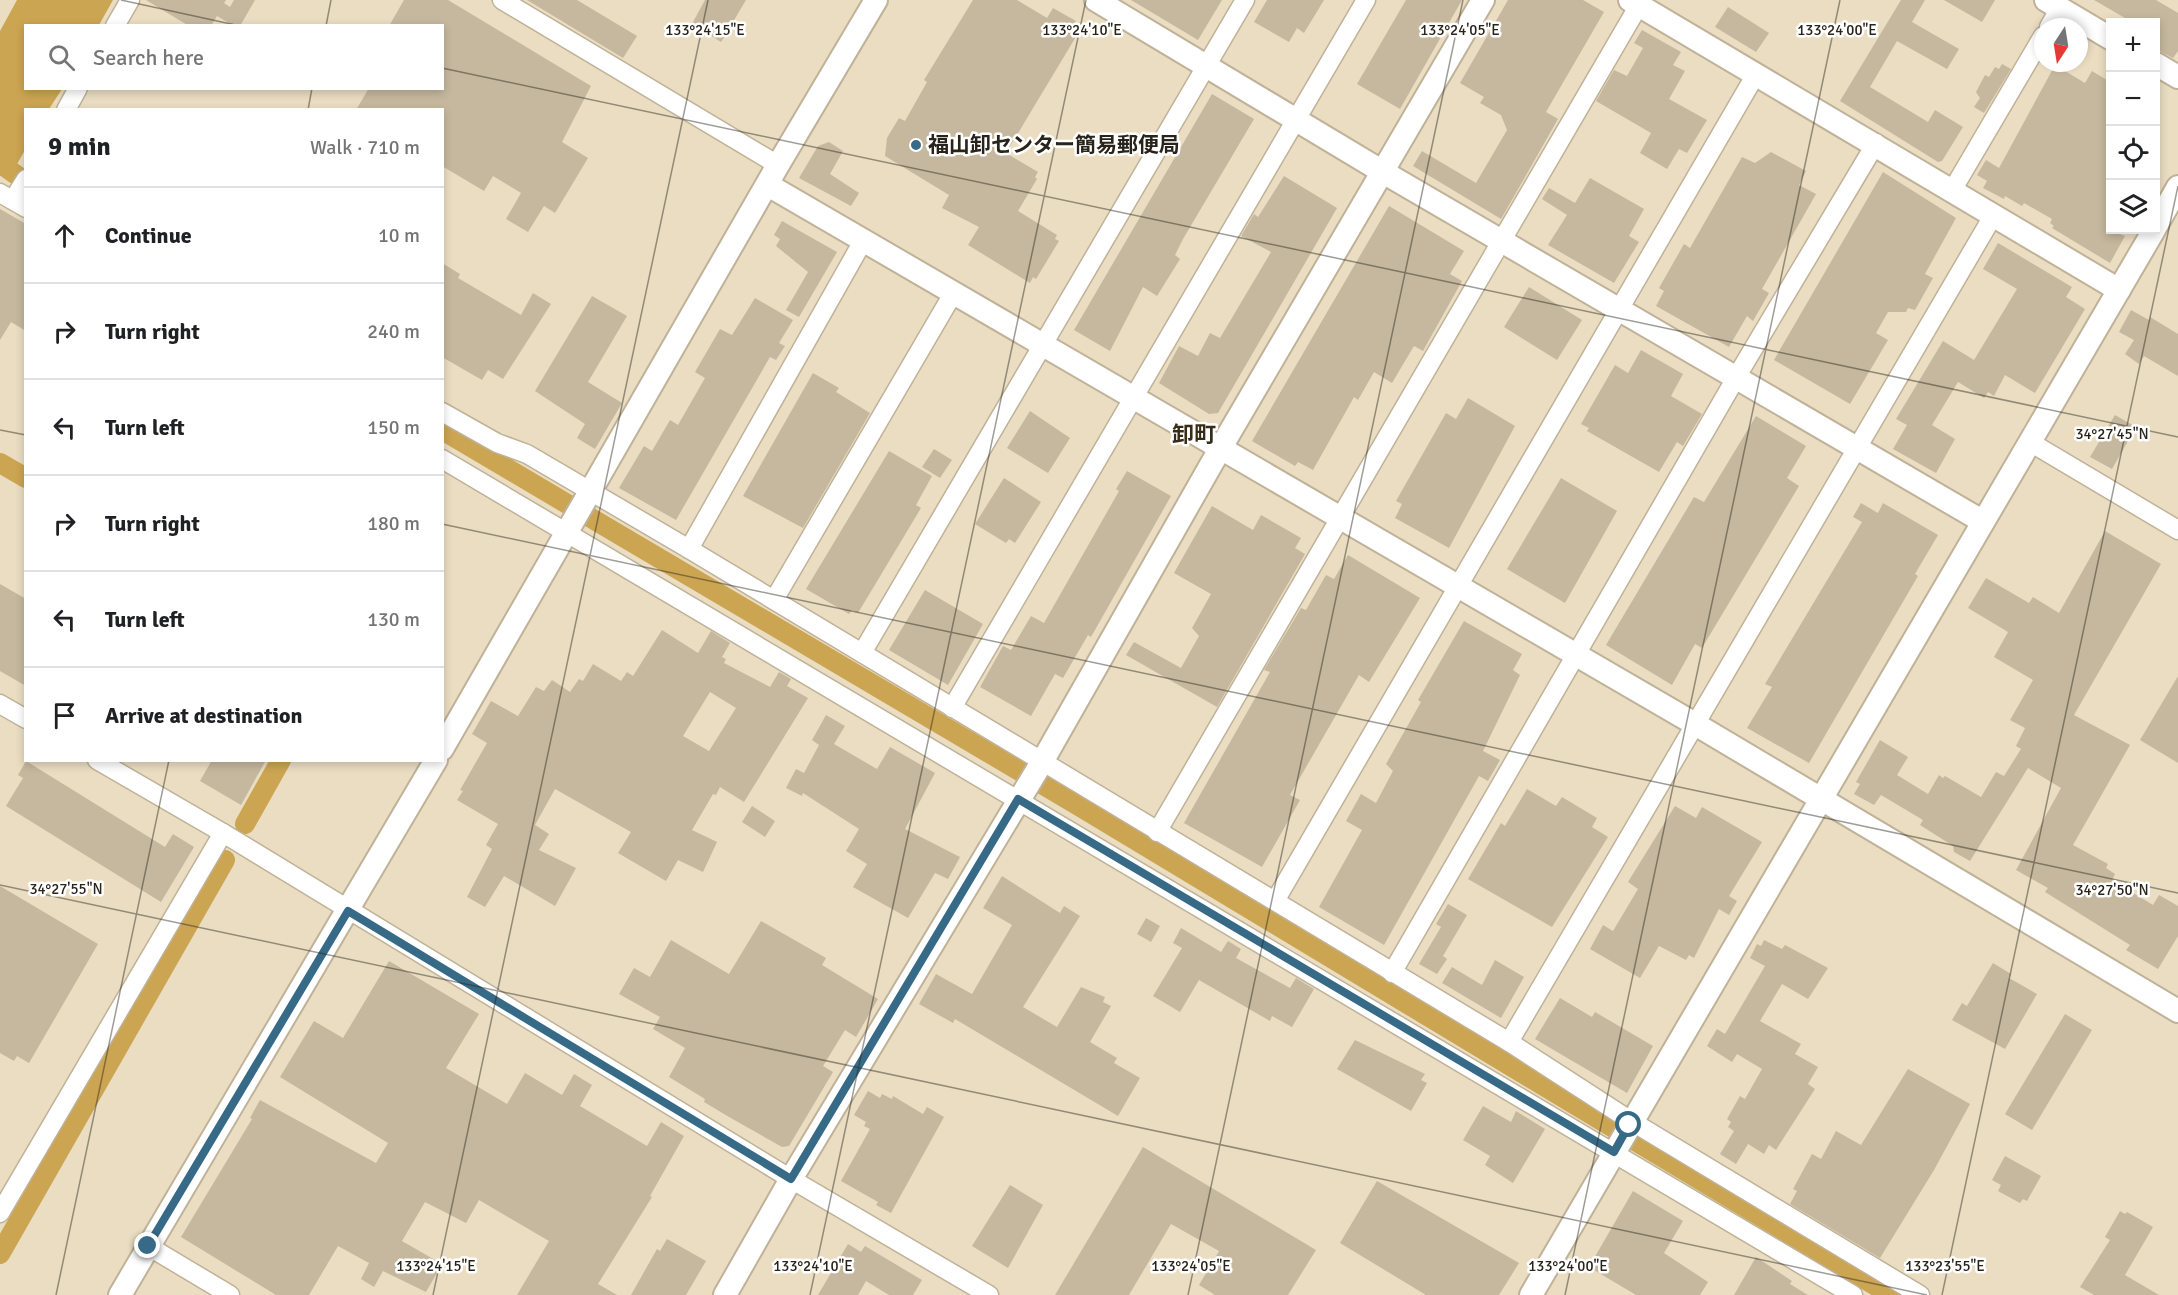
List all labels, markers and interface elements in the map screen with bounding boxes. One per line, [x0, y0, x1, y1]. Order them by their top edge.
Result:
north arrow [2034, 18, 2088, 72]
map controls [2106, 18, 2160, 234]
button: + [2106, 18, 2160, 72]
text: 133°24'15"E [665, 21, 745, 39]
text: 133°24'10"E [1042, 21, 1122, 39]
text: 133°24'05"E [1420, 21, 1500, 39]
text: 133°24'00"E [1797, 21, 1877, 39]
search box [24, 24, 444, 90]
icon: search [45, 41, 78, 74]
text: Search here [93, 44, 204, 71]
button: − [2106, 72, 2160, 126]
button: locate [2106, 126, 2160, 180]
text: 9 min [48, 131, 111, 163]
place label: 福山卸センター簡易郵便局 [928, 132, 1180, 158]
text: Walk · 710 m [310, 135, 420, 160]
marker: 福山卸センター簡易郵便局 [909, 138, 923, 152]
button: layers [2106, 180, 2160, 234]
icon: ahead [48, 219, 81, 252]
text: Continue [105, 222, 192, 249]
text: 10 m [378, 223, 420, 248]
icon: right [48, 315, 81, 348]
text: Turn right [105, 318, 200, 345]
text: 240 m [367, 319, 420, 344]
icon: left [48, 411, 81, 444]
text: Turn left [105, 414, 185, 441]
text: 150 m [367, 415, 420, 440]
district label: 卸町 [1172, 421, 1216, 448]
text: 34°27'45"N [2075, 425, 2149, 443]
icon: right [48, 507, 81, 540]
text: Turn right [105, 510, 200, 537]
text: 180 m [367, 511, 420, 536]
icon: left [48, 603, 81, 636]
text: Turn left [105, 606, 185, 633]
text: 130 m [367, 607, 420, 632]
icon: arrive [48, 699, 81, 732]
text: Arrive at destination [105, 702, 302, 729]
text: 34°27'55"N [29, 880, 103, 898]
text: 34°27'50"N [2075, 881, 2149, 899]
route start [1615, 1111, 1641, 1137]
route end [134, 1232, 160, 1258]
text: 133°24'15"E [396, 1257, 476, 1275]
text: 133°24'10"E [773, 1257, 853, 1275]
text: 133°24'05"E [1151, 1257, 1231, 1275]
text: 133°24'00"E [1528, 1257, 1608, 1275]
text: 133°23'55"E [1905, 1257, 1985, 1275]

